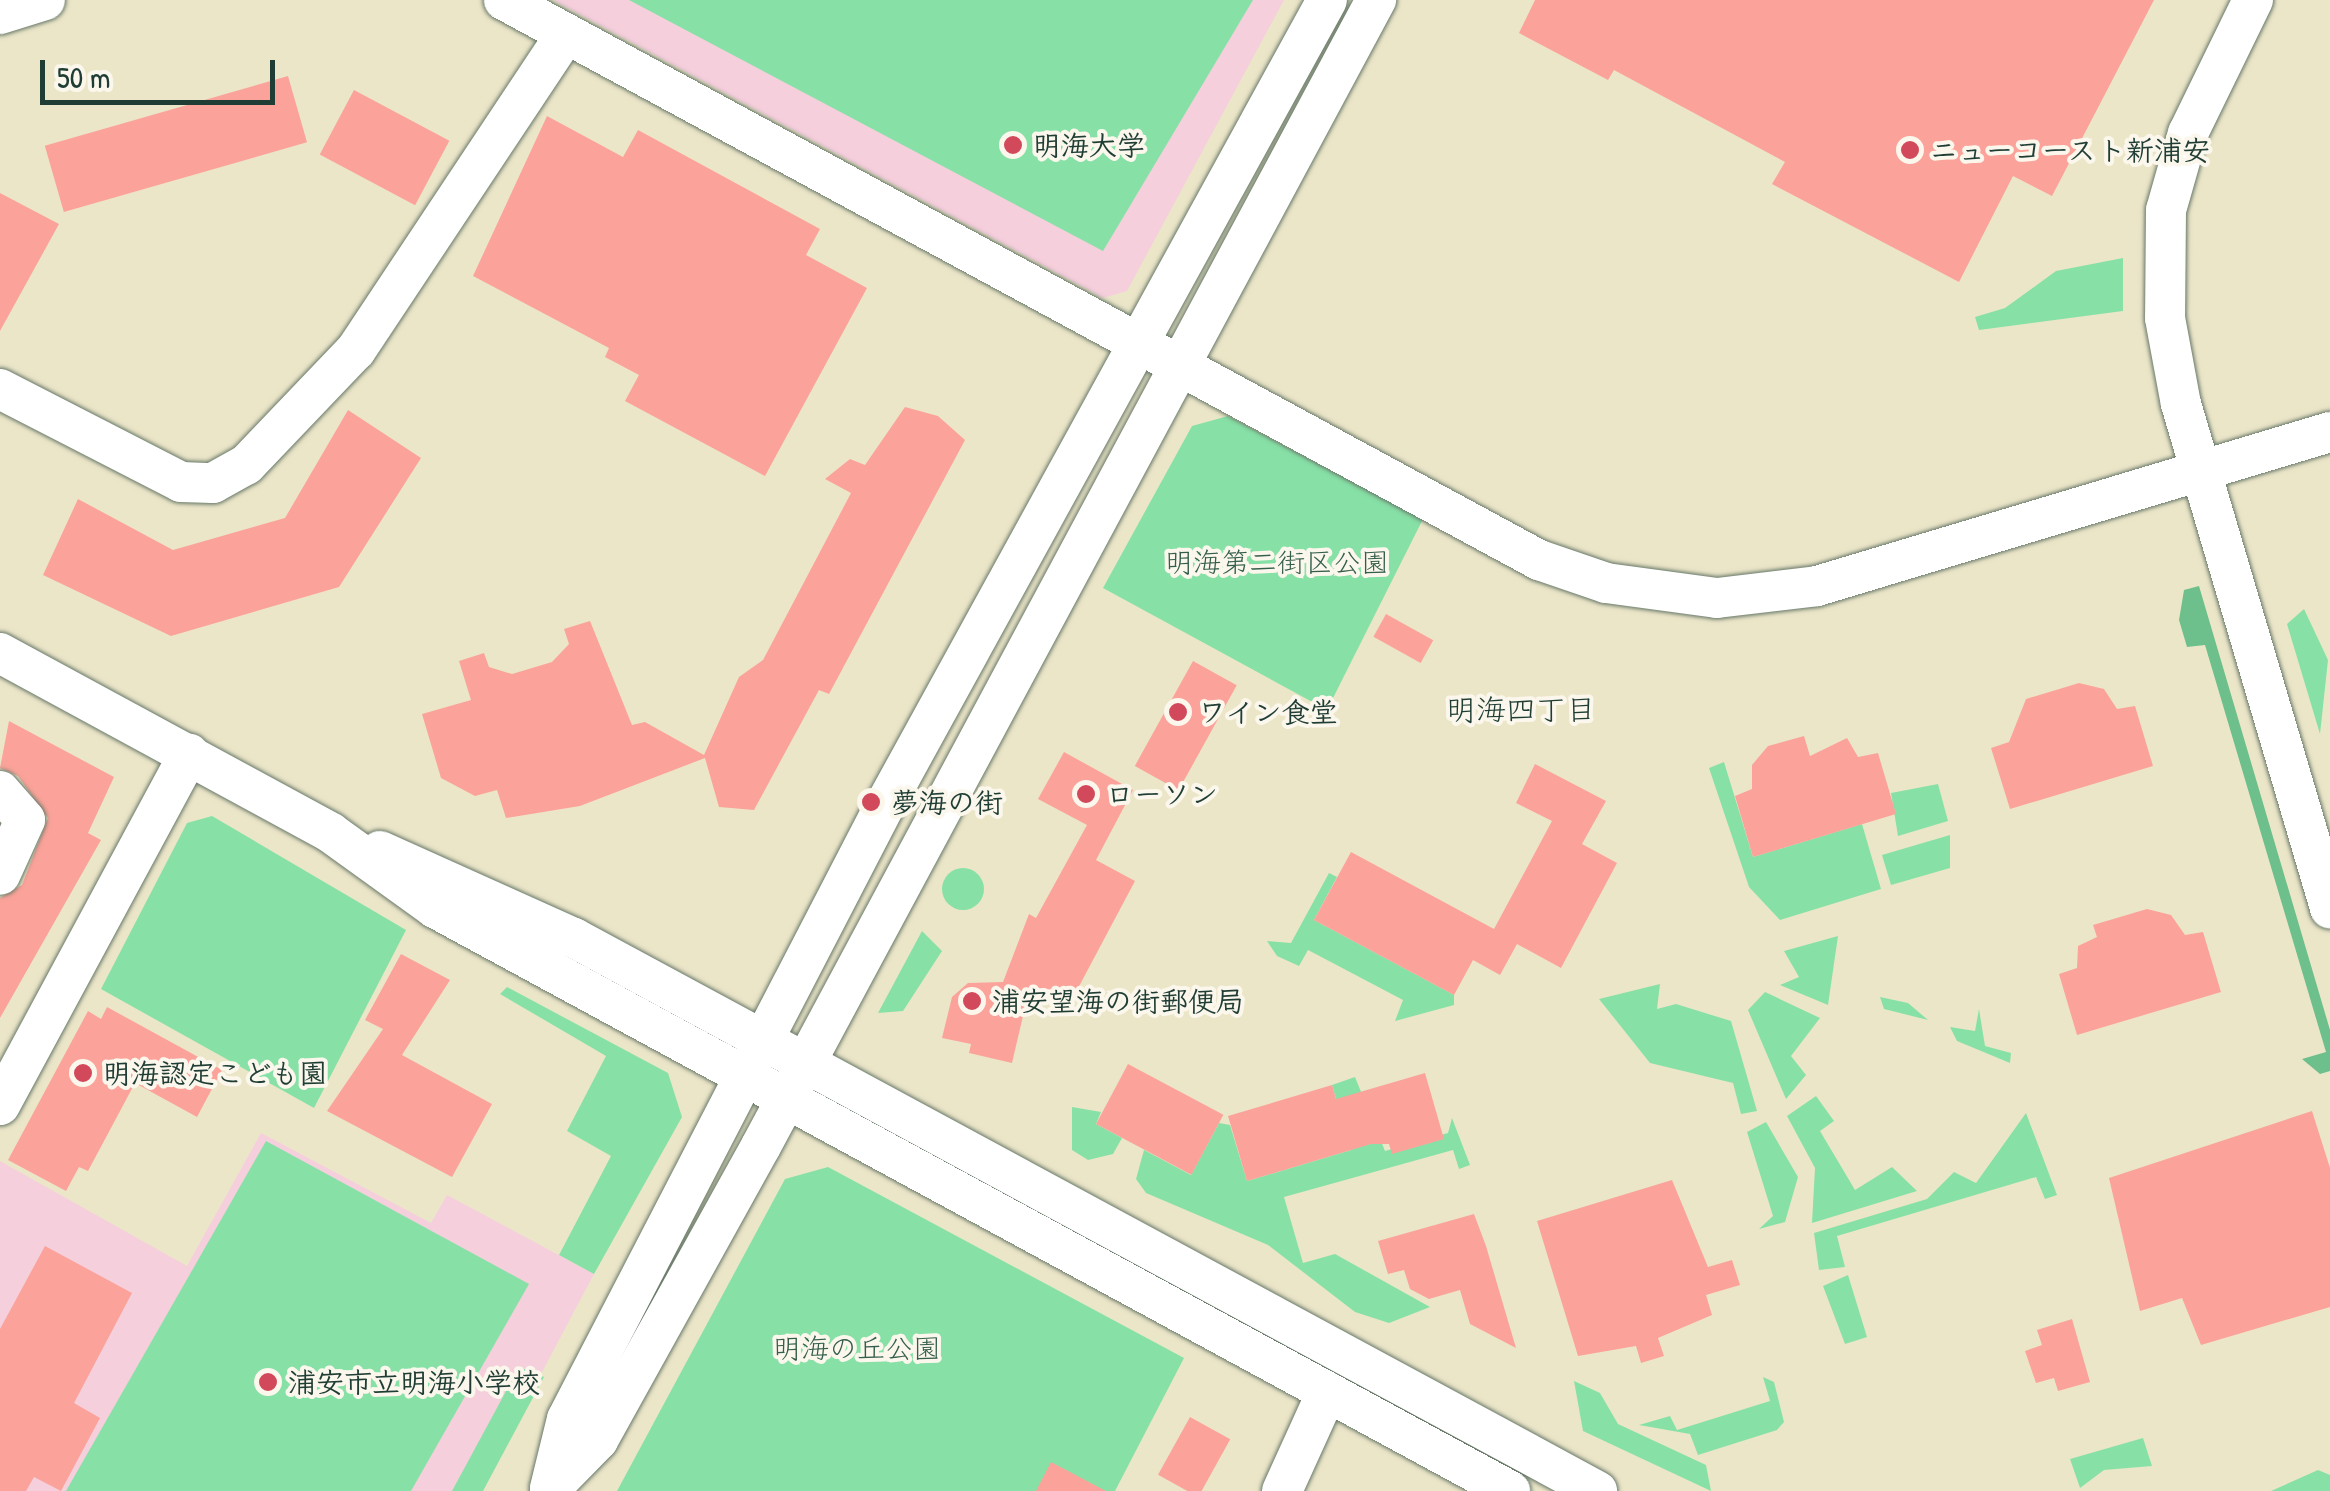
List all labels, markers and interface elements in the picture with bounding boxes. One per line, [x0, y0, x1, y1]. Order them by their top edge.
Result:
scale bar [45, 40, 280, 102]
text: 50 m [57, 57, 110, 97]
place label: 明海大学 [1033, 128, 1145, 162]
place label: ニューコースト新浦安 [1930, 133, 2209, 167]
marker: 明海大学 [1002, 134, 1024, 156]
marker: ニューコースト新浦安 [1899, 139, 1921, 161]
park label: 明海第二街区公園 [1165, 545, 1389, 579]
district label: 明海四丁目 [1446, 691, 1596, 727]
place label: ワイン食堂 [1198, 695, 1338, 729]
marker: ワイン食堂 [1167, 701, 1189, 723]
place label: ローソン [1106, 777, 1218, 811]
marker: ローソン [1075, 783, 1097, 805]
place label: 夢海の街 [891, 785, 1003, 819]
marker: 夢海の街 [860, 791, 882, 813]
place label: 浦安望海の街郵便局 [992, 984, 1244, 1018]
marker: 浦安望海の街郵便局 [961, 990, 983, 1012]
place label: 明海認定こども園 [103, 1056, 327, 1090]
marker: 明海認定こども園 [72, 1062, 94, 1084]
park label: 明海の丘公園 [773, 1331, 941, 1365]
place label: 浦安市立明海小学校 [288, 1365, 540, 1399]
marker: 浦安市立明海小学校 [257, 1371, 279, 1393]

